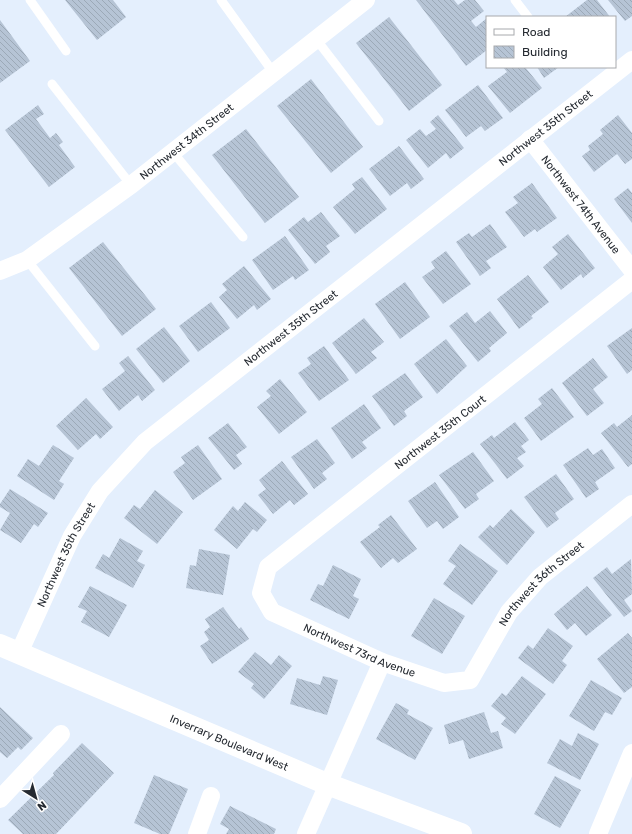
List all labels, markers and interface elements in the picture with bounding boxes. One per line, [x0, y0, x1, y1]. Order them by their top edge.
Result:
legend [486, 16, 616, 68]
text: Road [522, 25, 550, 39]
text: Building [522, 45, 568, 59]
street label: Northwest 35th Street [496, 87, 596, 169]
street label: Northwest 34th Street [137, 100, 237, 183]
street label: Northwest 74th Avenue [538, 153, 623, 256]
street label: Northwest 35th Street [242, 287, 341, 369]
street label: Northwest 35th Court [392, 392, 489, 472]
street label: Northwest 35th Street [35, 500, 98, 609]
street label: Northwest 36th Street [496, 539, 587, 628]
street label: Northwest 73rd Avenue [301, 621, 417, 680]
street label: Inverrary Boulevard West [168, 712, 291, 774]
north arrow [16, 778, 56, 818]
text: N [35, 798, 49, 813]

